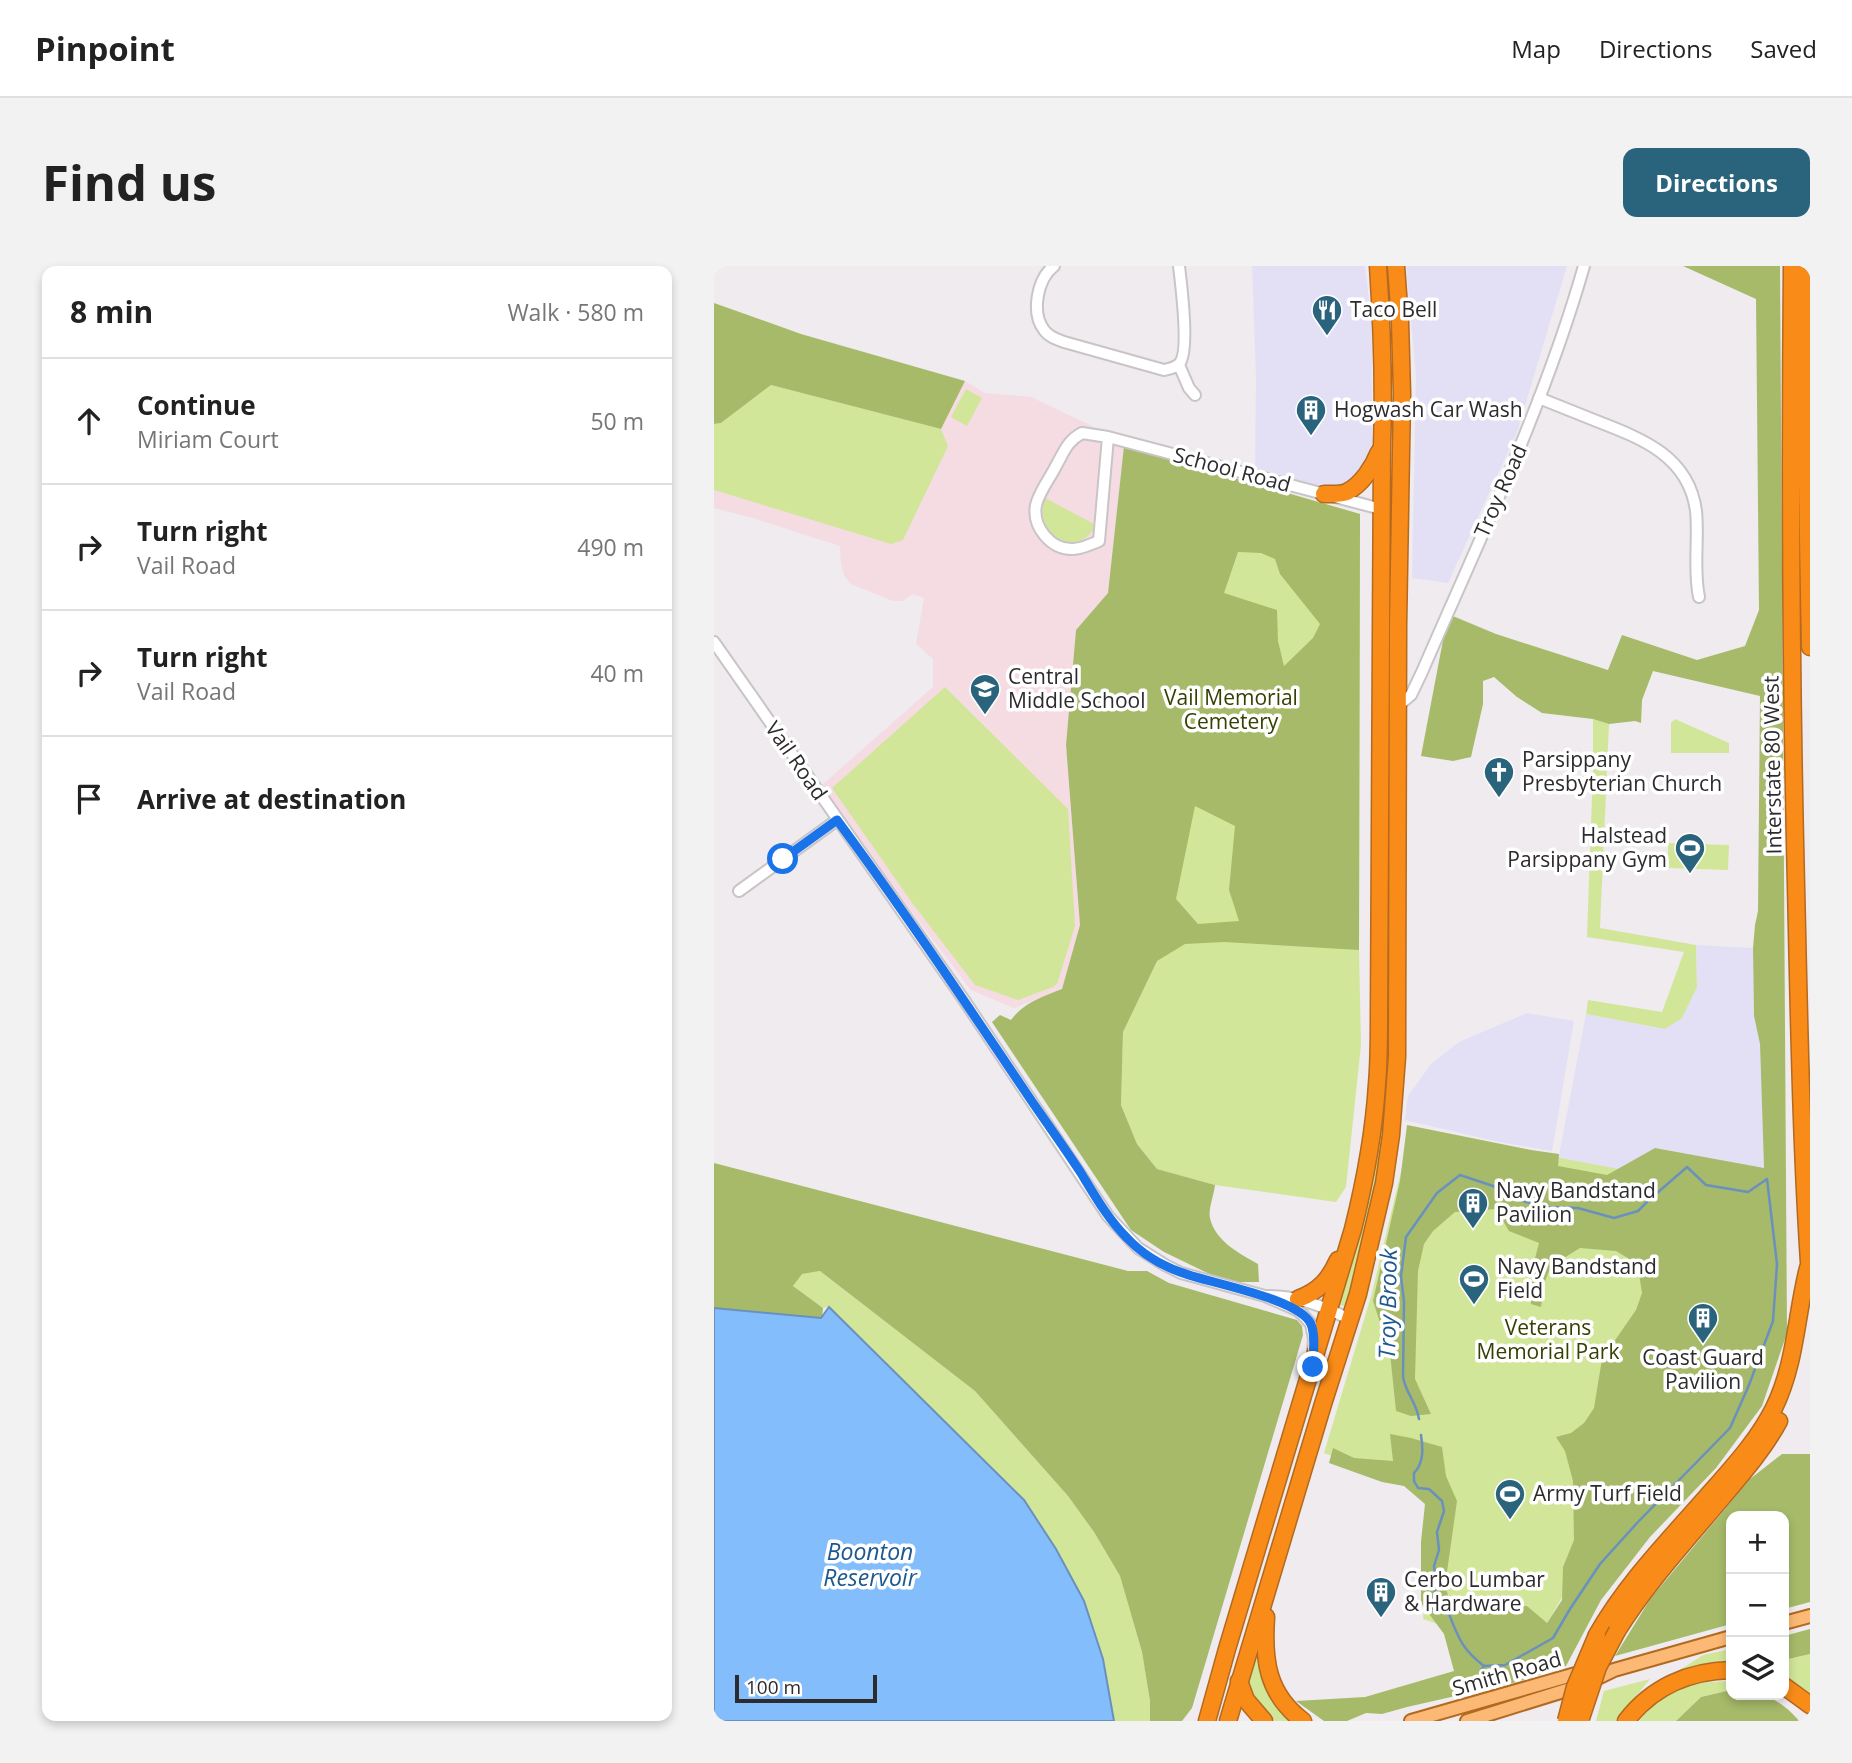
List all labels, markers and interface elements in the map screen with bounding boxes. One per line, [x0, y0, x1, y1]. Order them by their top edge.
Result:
text: Pinpoint [35, 26, 175, 71]
text: Map [1511, 32, 1561, 65]
text: Directions [1599, 32, 1712, 65]
text: Saved [1750, 32, 1817, 65]
button: Directions [1623, 148, 1810, 217]
text: Find us [42, 149, 216, 215]
text: 8 min [70, 291, 153, 332]
restaurant icon: Taco Bell [1310, 293, 1344, 337]
place label: Taco Bell [1350, 295, 1437, 323]
text: Walk · 580 m [507, 296, 644, 328]
text: Continue [137, 387, 256, 423]
building icon: Hogwash Car Wash [1294, 393, 1328, 437]
place label: Hogwash Car Wash [1334, 395, 1523, 423]
icon: ahead [70, 402, 108, 440]
text: 50 m [590, 405, 644, 437]
text: Miriam Court [137, 423, 279, 455]
street label: School Road [1170, 440, 1294, 498]
street label: Troy Road [1467, 440, 1533, 541]
text: Turn right [137, 513, 268, 549]
icon: right [70, 528, 108, 566]
text: 490 m [577, 531, 644, 563]
text: Vail Road [137, 549, 236, 581]
text: Turn right [137, 639, 268, 675]
icon: right [70, 654, 108, 692]
text: 40 m [590, 657, 644, 689]
place label: Central Middle School [1008, 662, 1145, 714]
school or university icon: Central Middle School [968, 672, 1002, 716]
text: Vail Road [137, 675, 236, 707]
street label: Interstate 80 West [1756, 675, 1788, 855]
park label: Vail Memorial Cemetery [1164, 683, 1298, 735]
street label: Vail Road [759, 715, 834, 805]
place label: Parsippany Presbyterian Church [1522, 745, 1722, 797]
church icon: Parsippany Presbyterian Church [1482, 755, 1516, 799]
icon: arrive [70, 780, 108, 818]
text: Arrive at destination [137, 781, 406, 817]
place label: Halstead Parsippany Gym [1507, 821, 1667, 873]
sports icon: Halstead Parsippany Gym [1673, 831, 1707, 875]
route start [767, 843, 798, 874]
place label: Navy Bandstand Pavilion [1496, 1176, 1656, 1228]
building icon: Navy Bandstand Pavilion [1456, 1186, 1490, 1230]
water label: Troy Brook [1370, 1248, 1404, 1359]
place label: Navy Bandstand Field [1497, 1252, 1657, 1304]
sports icon: Navy Bandstand Field [1457, 1262, 1491, 1306]
building icon: Coast Guard Pavilion [1686, 1301, 1720, 1345]
park label: Veterans Memorial Park [1477, 1313, 1619, 1365]
place label: Coast Guard Pavilion [1642, 1343, 1764, 1395]
route end [1297, 1351, 1328, 1382]
sports icon: Army Turf Field [1493, 1477, 1527, 1521]
place label: Army Turf Field [1533, 1479, 1682, 1507]
map controls [1726, 1511, 1789, 1700]
button: + [1726, 1511, 1789, 1574]
water label: Boonton Reservoir [823, 1535, 918, 1593]
place label: Cerbo Lumbar & Hardware [1404, 1565, 1545, 1617]
button: − [1726, 1574, 1789, 1637]
building icon: Cerbo Lumbar & Hardware [1364, 1575, 1398, 1619]
button: layers [1726, 1637, 1789, 1700]
street label: Smith Road [1449, 1644, 1565, 1702]
scale bar [735, 1672, 877, 1704]
text: 100 m [746, 1674, 801, 1700]

